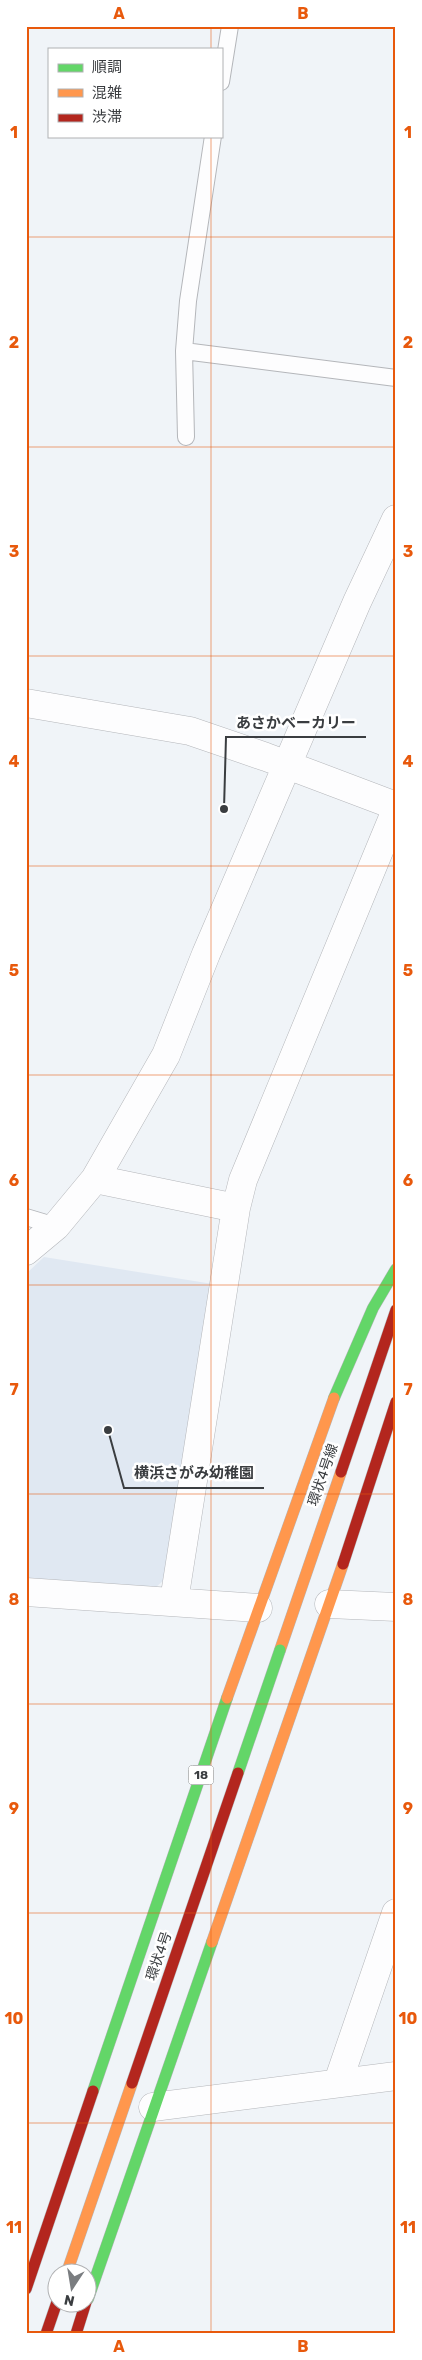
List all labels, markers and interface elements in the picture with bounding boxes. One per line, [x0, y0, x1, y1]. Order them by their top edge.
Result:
text: A [113, 4, 125, 23]
text: B [297, 4, 309, 23]
legend [48, 48, 222, 138]
text: 順調 [92, 58, 122, 76]
text: 混雑 [92, 84, 122, 102]
text: 渋滞 [92, 108, 122, 126]
text: 1 [10, 123, 18, 142]
text: 1 [404, 123, 412, 142]
text: 2 [9, 333, 19, 352]
text: 2 [403, 333, 413, 352]
text: 3 [9, 542, 19, 561]
text: 3 [403, 542, 413, 561]
callout: あさかベーカリー [226, 707, 366, 737]
text: あさかベーカリー [236, 714, 356, 732]
text: 4 [9, 752, 20, 771]
text: 4 [403, 752, 414, 771]
text: 5 [9, 961, 19, 980]
text: 5 [403, 961, 413, 980]
text: 6 [9, 1171, 19, 1190]
text: 6 [403, 1171, 413, 1190]
text: 7 [9, 1380, 19, 1399]
text: 7 [403, 1380, 413, 1399]
street label: 環状4号線 [304, 1442, 342, 1508]
callout: 横浜さがみ幼稚園 [124, 1458, 264, 1488]
text: 横浜さがみ幼稚園 [134, 1464, 254, 1482]
text: 8 [9, 1590, 20, 1609]
text: 8 [403, 1590, 414, 1609]
road number: 18 [188, 1766, 214, 1784]
text: 9 [9, 1799, 19, 1818]
text: 9 [403, 1799, 413, 1818]
street label: 環状4号 [143, 1929, 175, 1983]
text: 10 [5, 2009, 24, 2028]
text: 10 [399, 2009, 418, 2028]
text: 11 [6, 2218, 22, 2237]
text: 11 [400, 2218, 416, 2237]
north arrow [48, 2262, 98, 2312]
text: N [63, 2291, 76, 2310]
text: A [113, 2337, 125, 2356]
text: B [297, 2337, 309, 2356]

